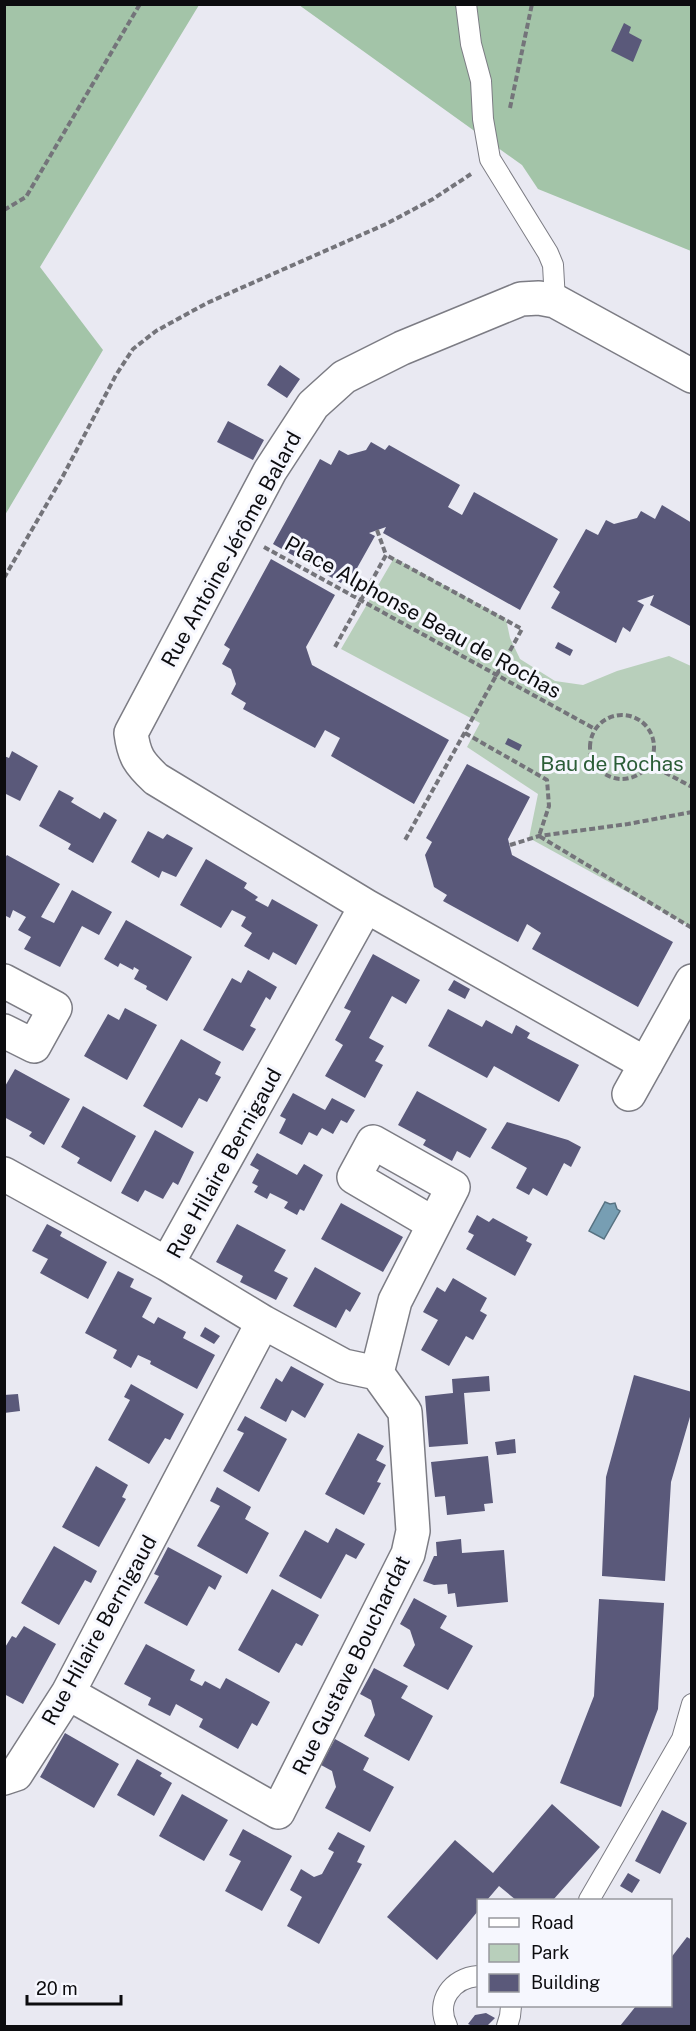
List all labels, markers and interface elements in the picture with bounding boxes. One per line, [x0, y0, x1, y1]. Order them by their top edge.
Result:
street label: Rue Antoine-Jérôme Balard [156, 427, 306, 671]
street label: Place Alphonse Beau de Rochas [281, 530, 565, 704]
park label: Bau de Rochas [540, 751, 684, 776]
street label: Rue Hilaire Bernigaud [161, 1064, 287, 1262]
street label: Rue Hilaire Bernigaud [36, 1531, 162, 1729]
street label: Rue Gustave Bouchardat [287, 1551, 415, 1779]
legend [477, 1899, 672, 2007]
text: Road [531, 1912, 574, 1933]
text: Park [531, 1942, 569, 1963]
scale bar [27, 1968, 122, 2006]
text: Building [531, 1972, 600, 1993]
text: 20 m [36, 1978, 78, 1999]

